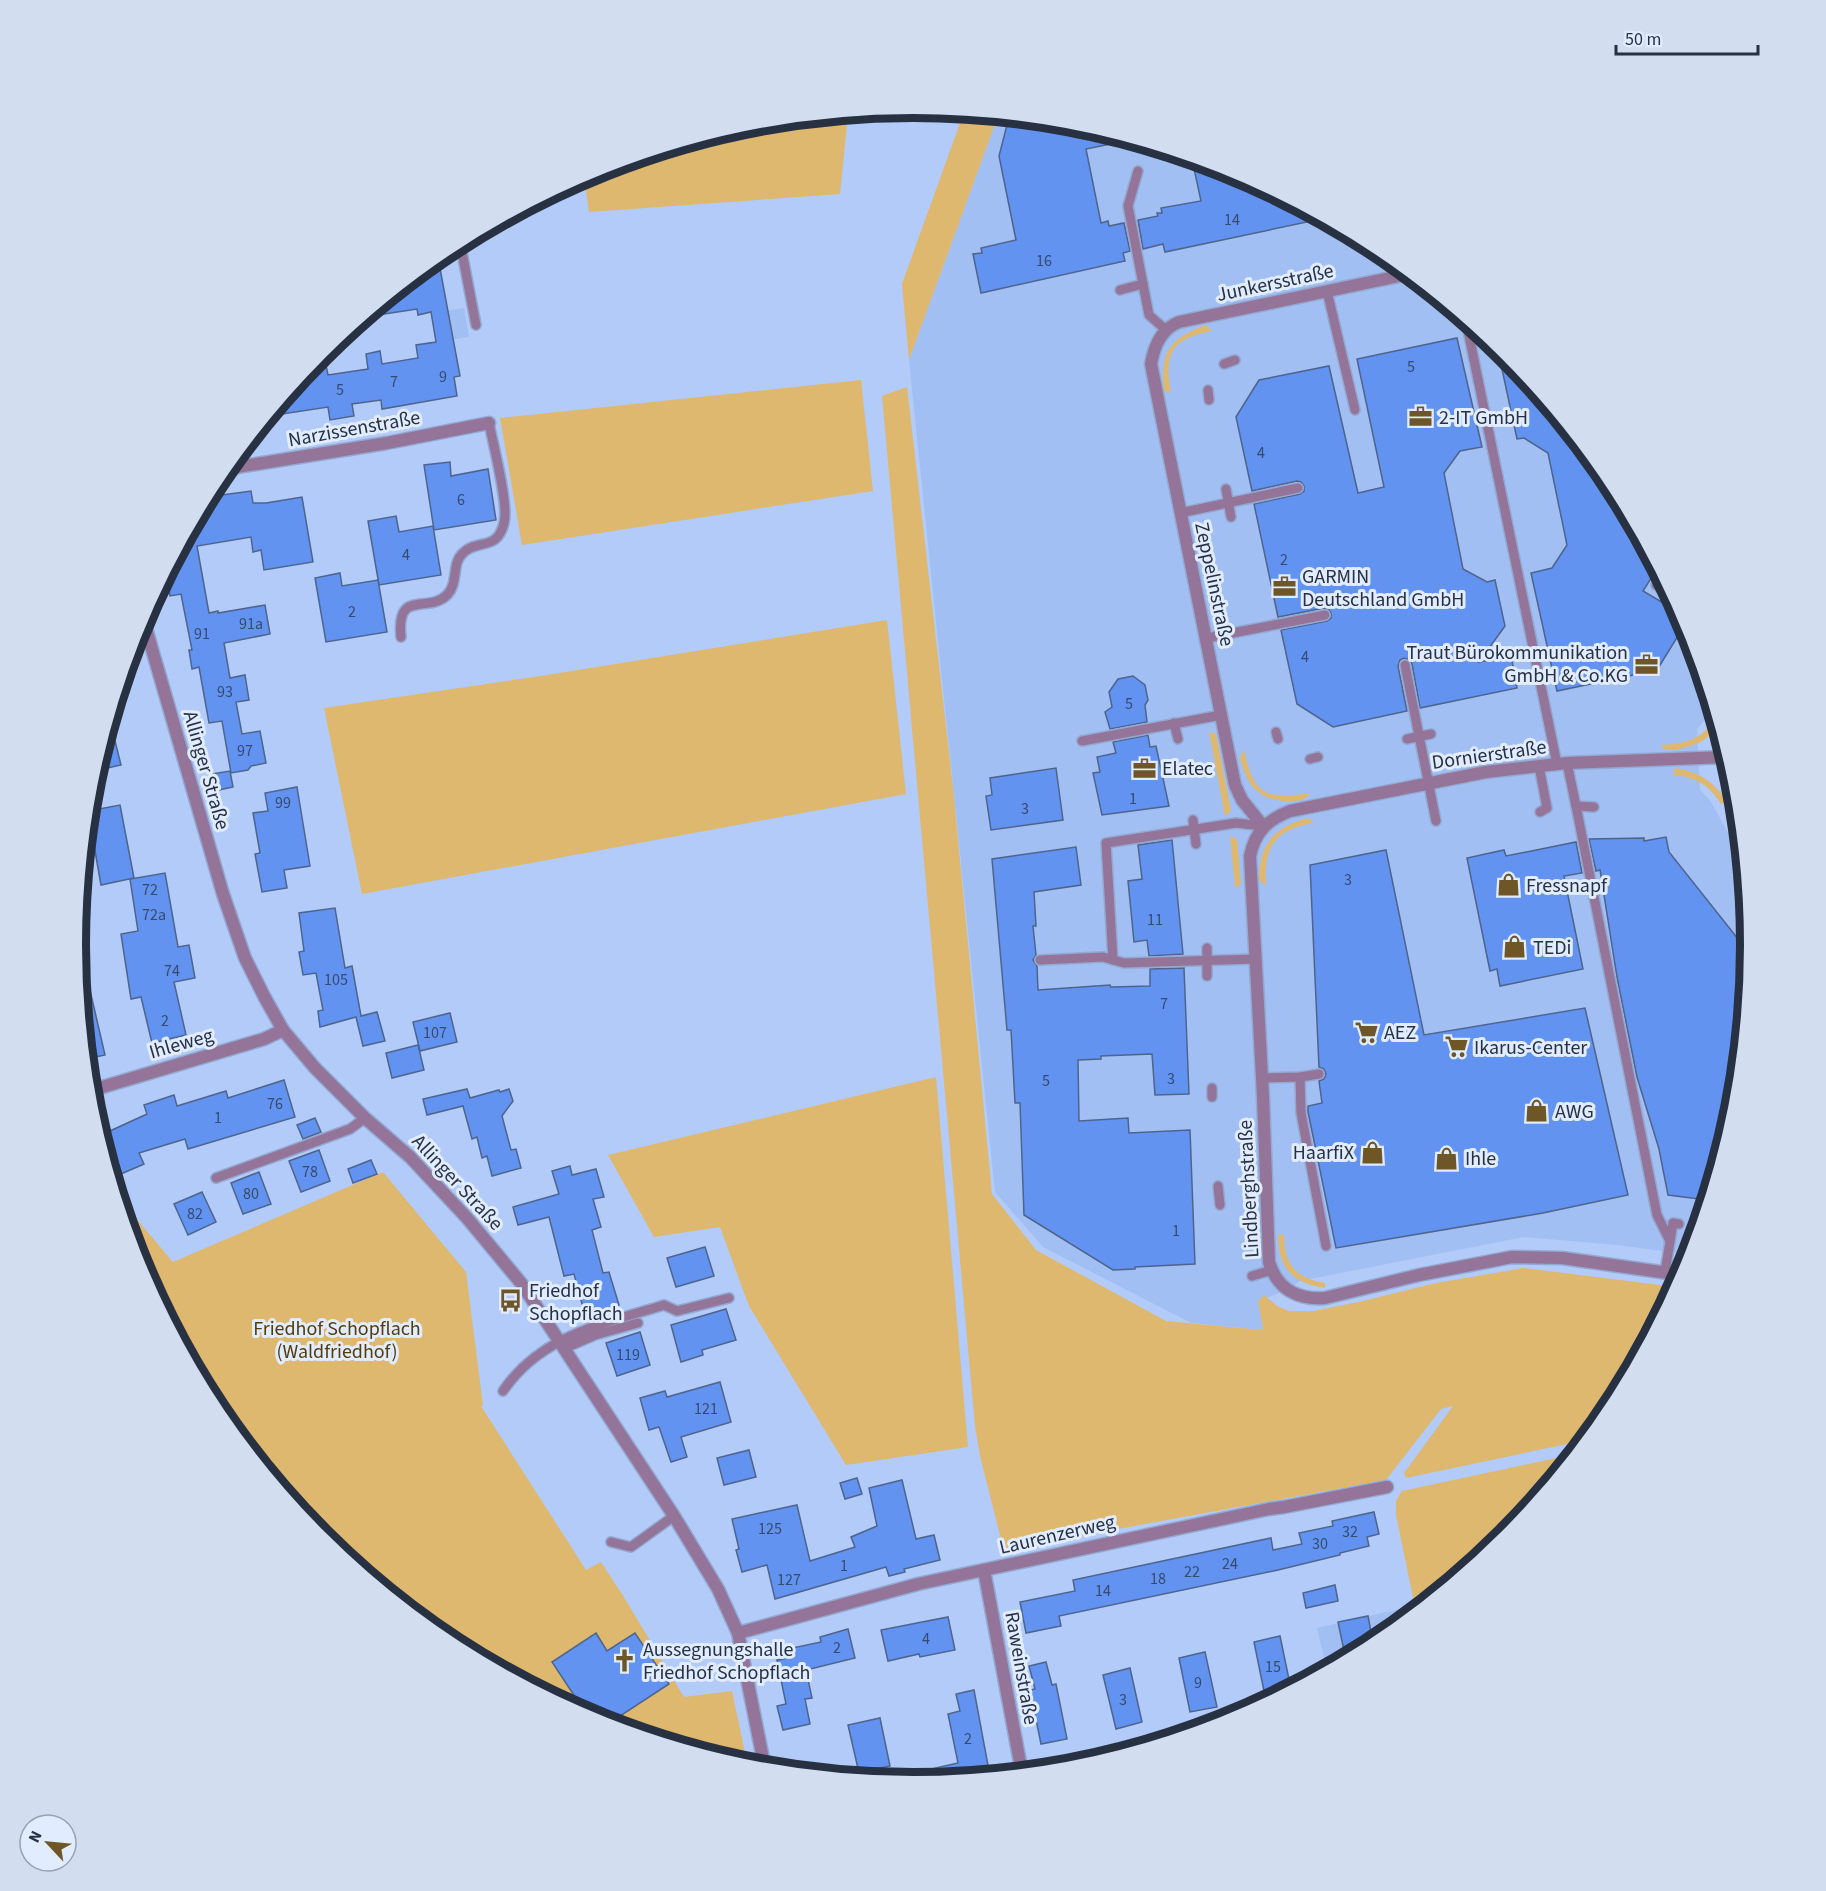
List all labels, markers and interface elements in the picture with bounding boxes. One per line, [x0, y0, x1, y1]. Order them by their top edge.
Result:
scale bar [1616, 18, 1758, 56]
text: 50 m [1625, 27, 1661, 52]
house number: 14 [1224, 209, 1240, 231]
house number: 16 [1036, 250, 1052, 272]
street label: Junkersstraße [1214, 257, 1336, 309]
house number: 5 [1407, 356, 1415, 378]
house number: 9 [439, 366, 447, 388]
house number: 7 [390, 371, 398, 393]
house number: 5 [336, 379, 344, 401]
street label: Narzissenstraße [286, 404, 422, 454]
office icon: 2-IT GmbH [1408, 404, 1434, 430]
place label: 2-IT GmbH [1439, 404, 1528, 432]
house number: 4 [1257, 442, 1265, 464]
house number: 6 [457, 489, 465, 511]
street label: Zeppelinstraße [1187, 520, 1241, 649]
house number: 4 [402, 544, 410, 566]
house number: 2 [1280, 549, 1288, 571]
place label: GARMIN Deutschland GmbH [1302, 563, 1464, 614]
office icon: GARMIN Deutschland GmbH [1271, 574, 1297, 600]
house number: 2 [348, 601, 356, 623]
house number: 91a [239, 613, 263, 635]
house number: 91 [194, 623, 210, 645]
place label: Traut Bürokommunikation GmbH & Co.KG [1407, 639, 1628, 690]
house number: 4 [1301, 646, 1309, 668]
office icon: Traut Bürokommunikation GmbH & Co.KG [1633, 651, 1659, 677]
house number: 93 [217, 681, 233, 703]
house number: 5 [1125, 693, 1133, 715]
street label: Allinger Straße [176, 708, 236, 833]
street label: Dornierstraße [1430, 733, 1548, 777]
house number: 97 [237, 740, 253, 762]
office icon: Elatec [1131, 755, 1157, 781]
place label: Elatec [1162, 755, 1213, 783]
house number: 1 [1129, 788, 1137, 810]
house number: 99 [275, 792, 291, 814]
house number: 3 [1021, 798, 1029, 820]
house number: 3 [1344, 869, 1352, 891]
shop icon: Fressnapf [1495, 872, 1521, 898]
place label: Fressnapf [1526, 872, 1608, 900]
house number: 72 [142, 879, 158, 901]
house number: 72a [142, 904, 166, 926]
house number: 11 [1147, 909, 1163, 931]
shop icon: TEDi [1502, 934, 1528, 960]
place label: TEDi [1533, 934, 1571, 962]
house number: 74 [164, 960, 180, 982]
house number: 105 [324, 969, 348, 991]
house number: 7 [1160, 993, 1168, 1015]
house number: 2 [161, 1010, 169, 1032]
supermarket icon: AEZ [1353, 1019, 1379, 1045]
place label: AEZ [1384, 1019, 1416, 1047]
street label: Ihleweg [146, 1021, 217, 1066]
house number: 107 [423, 1022, 447, 1044]
supermarket icon: Ikarus-Center [1443, 1034, 1469, 1060]
place label: Ikarus-Center [1474, 1034, 1587, 1062]
house number: 3 [1167, 1068, 1175, 1090]
house number: 5 [1042, 1070, 1050, 1092]
house number: 76 [267, 1093, 283, 1115]
shop icon: AWG [1524, 1098, 1550, 1124]
place label: AWG [1555, 1098, 1594, 1126]
house number: 1 [214, 1107, 222, 1129]
street label: Lindberghstraße [1231, 1119, 1267, 1259]
street label: Allinger Straße [405, 1128, 509, 1237]
place label: HaarfiX [1293, 1139, 1354, 1167]
shop icon: HaarfiX [1359, 1139, 1385, 1165]
shop icon: Ihle [1434, 1145, 1460, 1171]
place label: Ihle [1465, 1145, 1496, 1173]
house number: 78 [302, 1161, 318, 1183]
house number: 80 [243, 1183, 259, 1205]
house number: 82 [187, 1203, 203, 1225]
house number: 1 [1172, 1220, 1180, 1242]
place label: Friedhof Schopflach [529, 1277, 623, 1328]
bus stop icon: Friedhof Schopflach [498, 1288, 524, 1314]
park label: Friedhof Schopflach (Waldfriedhof) [253, 1315, 421, 1366]
house number: 119 [616, 1344, 640, 1366]
house number: 121 [694, 1398, 718, 1420]
street label: Laurenzerweg [997, 1508, 1118, 1562]
house number: 125 [758, 1518, 782, 1540]
house number: 32 [1342, 1521, 1358, 1543]
house number: 30 [1312, 1533, 1328, 1555]
house number: 24 [1222, 1553, 1238, 1575]
house number: 1 [840, 1555, 848, 1577]
house number: 22 [1184, 1561, 1200, 1583]
house number: 18 [1150, 1568, 1166, 1590]
house number: 127 [777, 1569, 801, 1591]
house number: 14 [1095, 1580, 1111, 1602]
street label: Raweinstraße [997, 1610, 1045, 1727]
house number: 4 [922, 1628, 930, 1650]
place label: Aussegnungshalle Friedhof Schopflach [643, 1636, 810, 1687]
house number: 2 [833, 1637, 841, 1659]
church icon: Aussegnungshalle Friedhof Schopflach [612, 1648, 638, 1674]
house number: 15 [1265, 1656, 1281, 1678]
house number: 9 [1194, 1672, 1202, 1694]
house number: 3 [1119, 1689, 1127, 1711]
house number: 2 [964, 1728, 972, 1750]
north arrow [18, 1813, 78, 1873]
text: N [23, 1827, 48, 1846]

